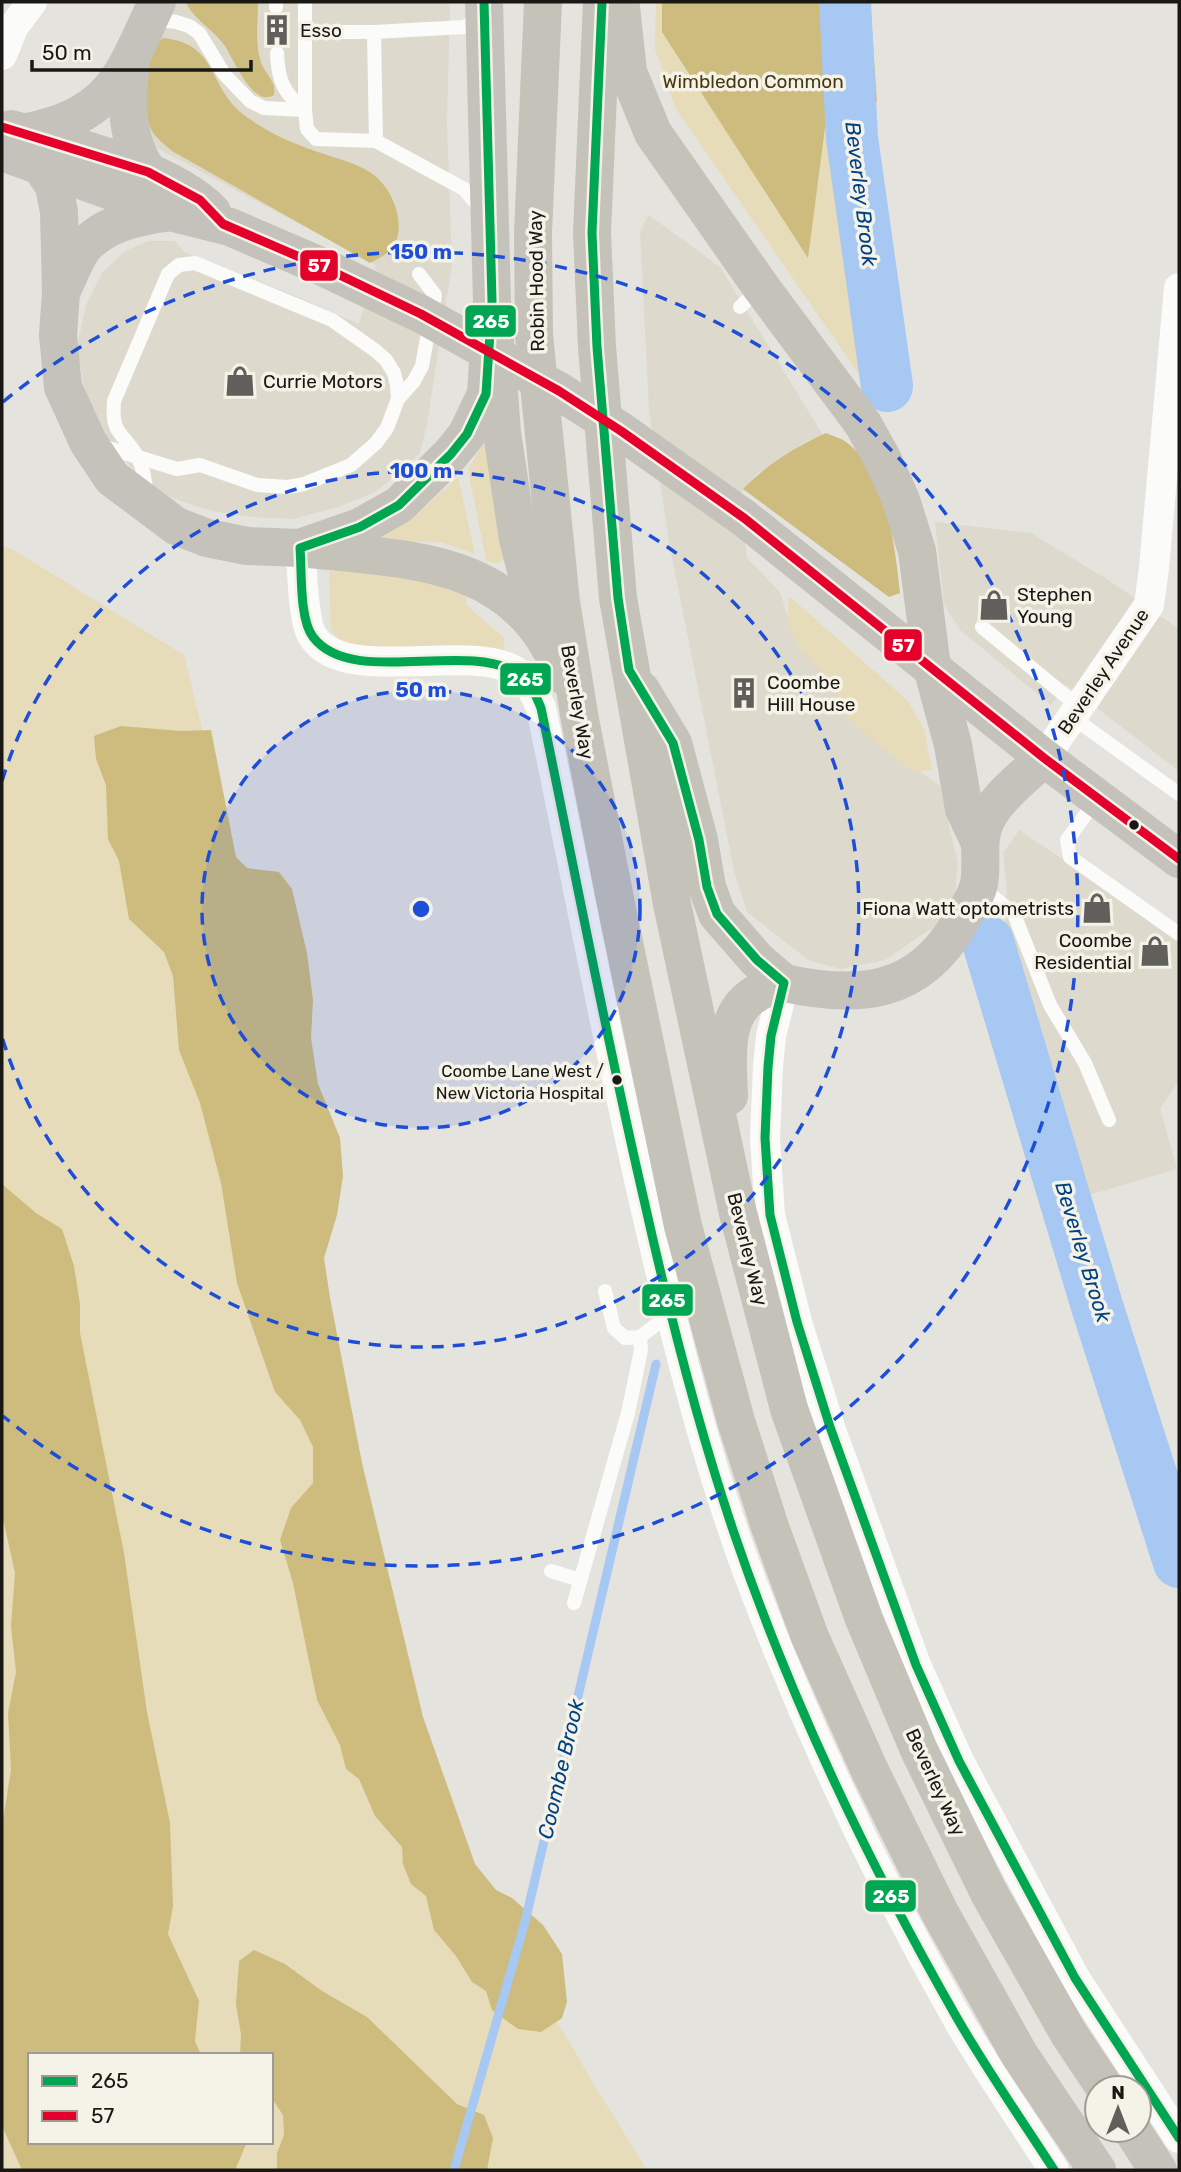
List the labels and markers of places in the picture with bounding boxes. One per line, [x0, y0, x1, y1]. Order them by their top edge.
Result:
building icon: Esso [260, 13, 294, 47]
place label: Esso [300, 19, 342, 42]
shop icon: Currie Motors [223, 364, 257, 398]
place label: Currie Motors [263, 370, 383, 393]
place label: Stephen Young [1017, 583, 1092, 628]
shop icon: Stephen Young [977, 588, 1011, 622]
place label: Coombe Hill House [767, 671, 855, 716]
building icon: Coombe Hill House [727, 676, 761, 710]
unlabelled marker [1127, 818, 1141, 832]
shop icon: Fiona Watt optometrists [1080, 891, 1114, 925]
centre of rings [409, 897, 433, 921]
place label: Fiona Watt optometrists [862, 897, 1074, 920]
place label: Coombe Residential [1034, 929, 1132, 974]
shop icon: Coombe Residential [1138, 934, 1172, 968]
place label: Coombe Lane West / New Victoria Hospital [436, 1061, 604, 1103]
marker: Coombe Lane West / New Victoria Hospital [610, 1073, 624, 1087]

